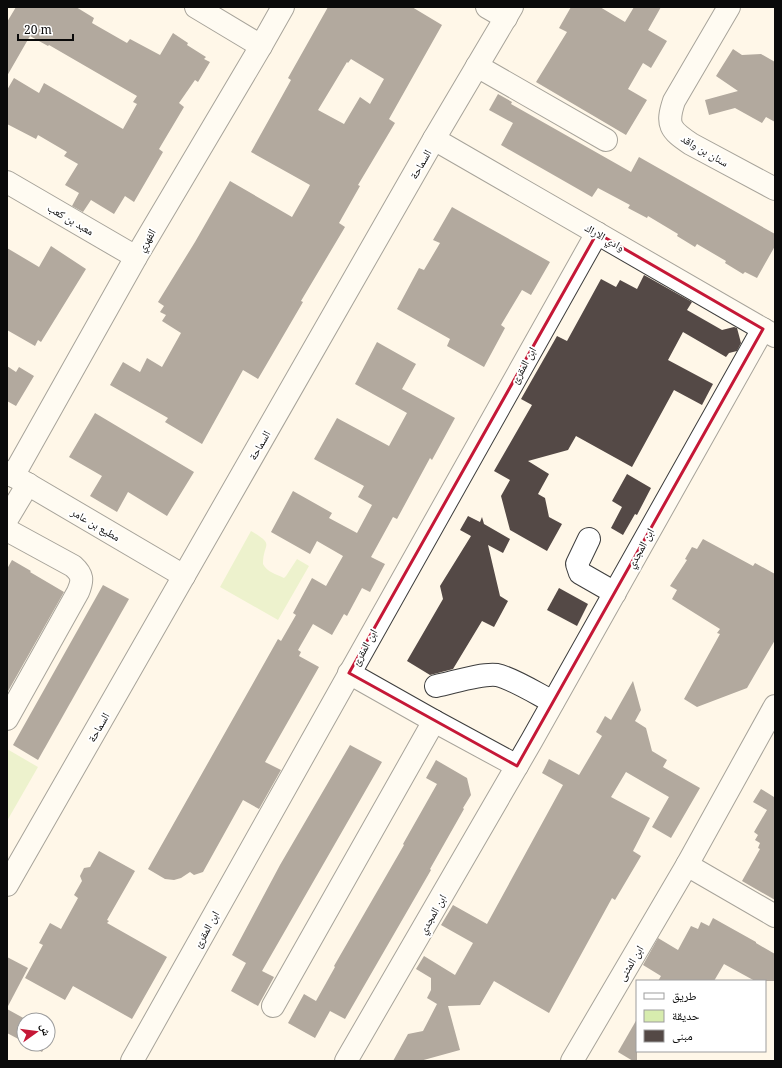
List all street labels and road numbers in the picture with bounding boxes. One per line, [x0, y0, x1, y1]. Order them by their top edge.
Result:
street label: سنان بن واقد [679, 130, 731, 170]
street label: السماحة [406, 147, 434, 181]
street label: معبد بن كعب [45, 200, 97, 238]
street label: وادي الاراك [582, 220, 627, 256]
street label: الفهري [133, 226, 160, 255]
street label: ابن المقرئ [507, 344, 539, 386]
street label: السماحة [245, 428, 273, 462]
street label: مطيع بن عامر [68, 503, 123, 544]
street label: ابن المجدي [623, 525, 659, 572]
street label: ابن المقرئ [348, 626, 380, 668]
street label: السماحة [84, 710, 112, 744]
street label: ابن المجدي [415, 891, 451, 938]
street label: ابن المقرئ [190, 908, 222, 950]
street label: ابن المثنى [613, 942, 647, 984]

